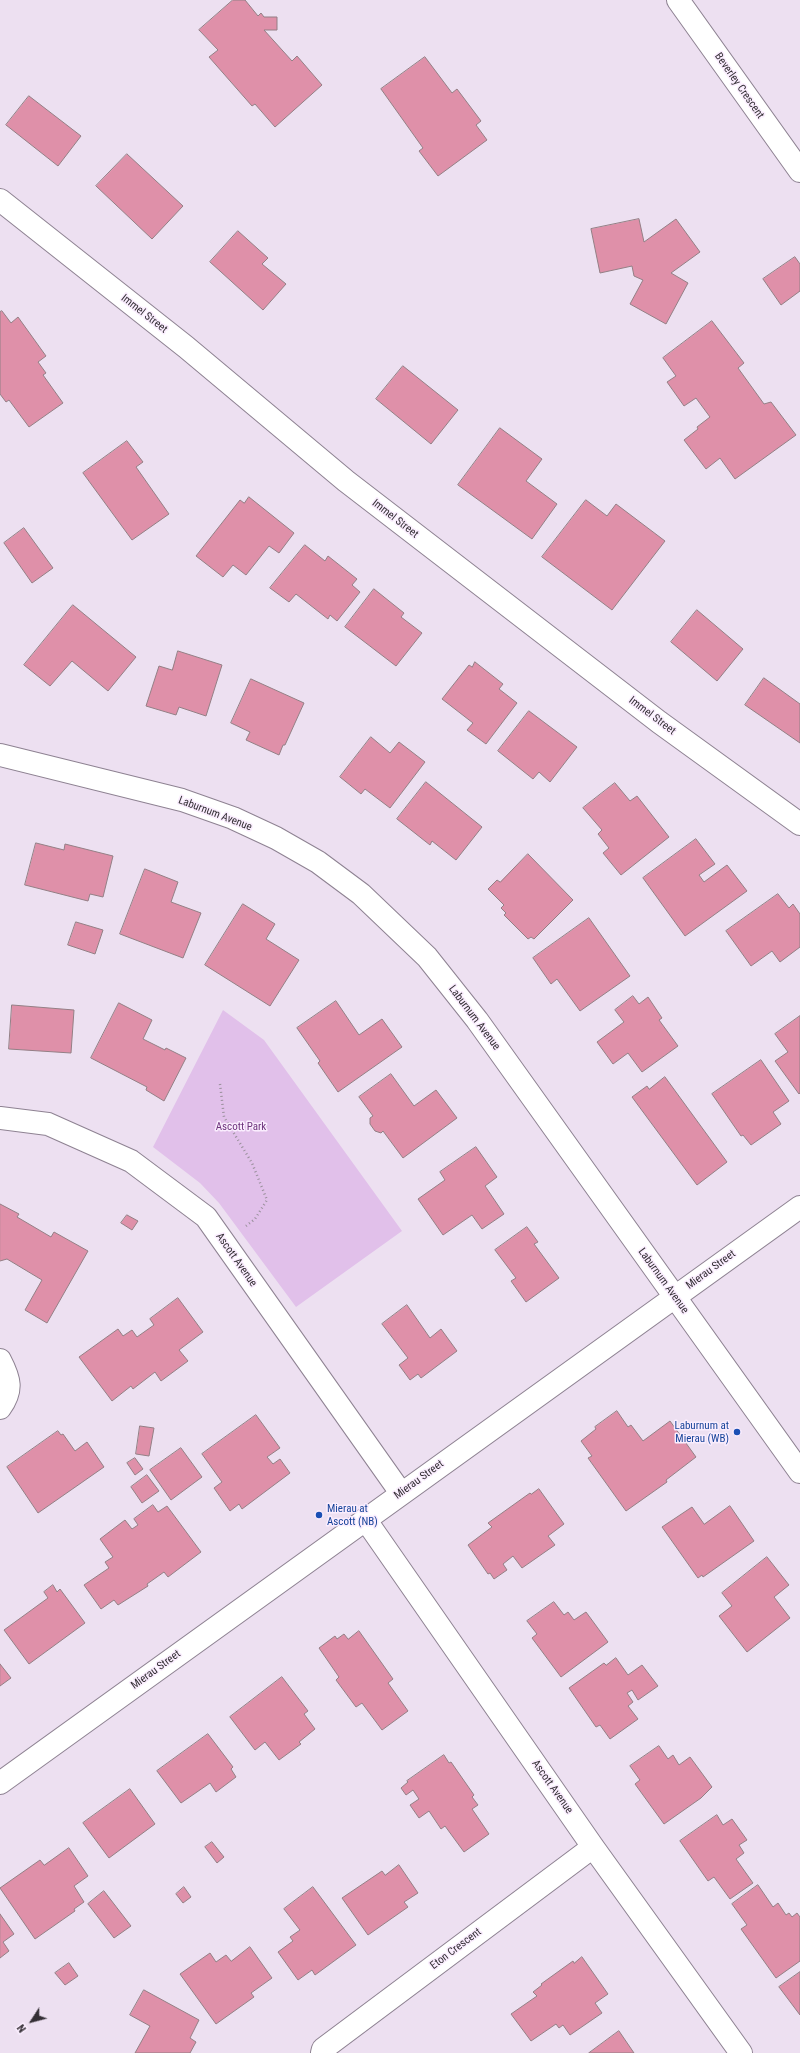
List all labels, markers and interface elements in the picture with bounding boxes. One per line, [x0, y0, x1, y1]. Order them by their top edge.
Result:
street label: Beverley Crescent [711, 51, 767, 121]
street label: Immel Street [118, 292, 170, 336]
street label: Immel Street [369, 497, 421, 541]
street label: Immel Street [626, 694, 678, 738]
street label: Laburnum Avenue [176, 794, 254, 834]
street label: Laburnum Avenue [445, 983, 503, 1053]
park label: Ascott Park [216, 1120, 266, 1134]
street label: Ascott Avenue [213, 1231, 259, 1289]
street label: Laburnum Avenue [635, 1246, 691, 1316]
street label: Mierau Street [684, 1248, 738, 1292]
place label: Laburnum at Mierau (WB) [674, 1419, 729, 1445]
marker: Laburnum at Mierau (WB) [732, 1427, 742, 1437]
street label: Mierau Street [392, 1458, 446, 1502]
place label: Mierau at Ascott (NB) [327, 1502, 378, 1528]
marker: Mierau at Ascott (NB) [314, 1510, 324, 1520]
street label: Mierau Street [129, 1648, 183, 1692]
street label: Ascott Avenue [529, 1758, 575, 1816]
street label: Eton Crescent [428, 1926, 484, 1972]
north arrow [12, 2001, 52, 2041]
text: N [15, 2022, 29, 2035]

